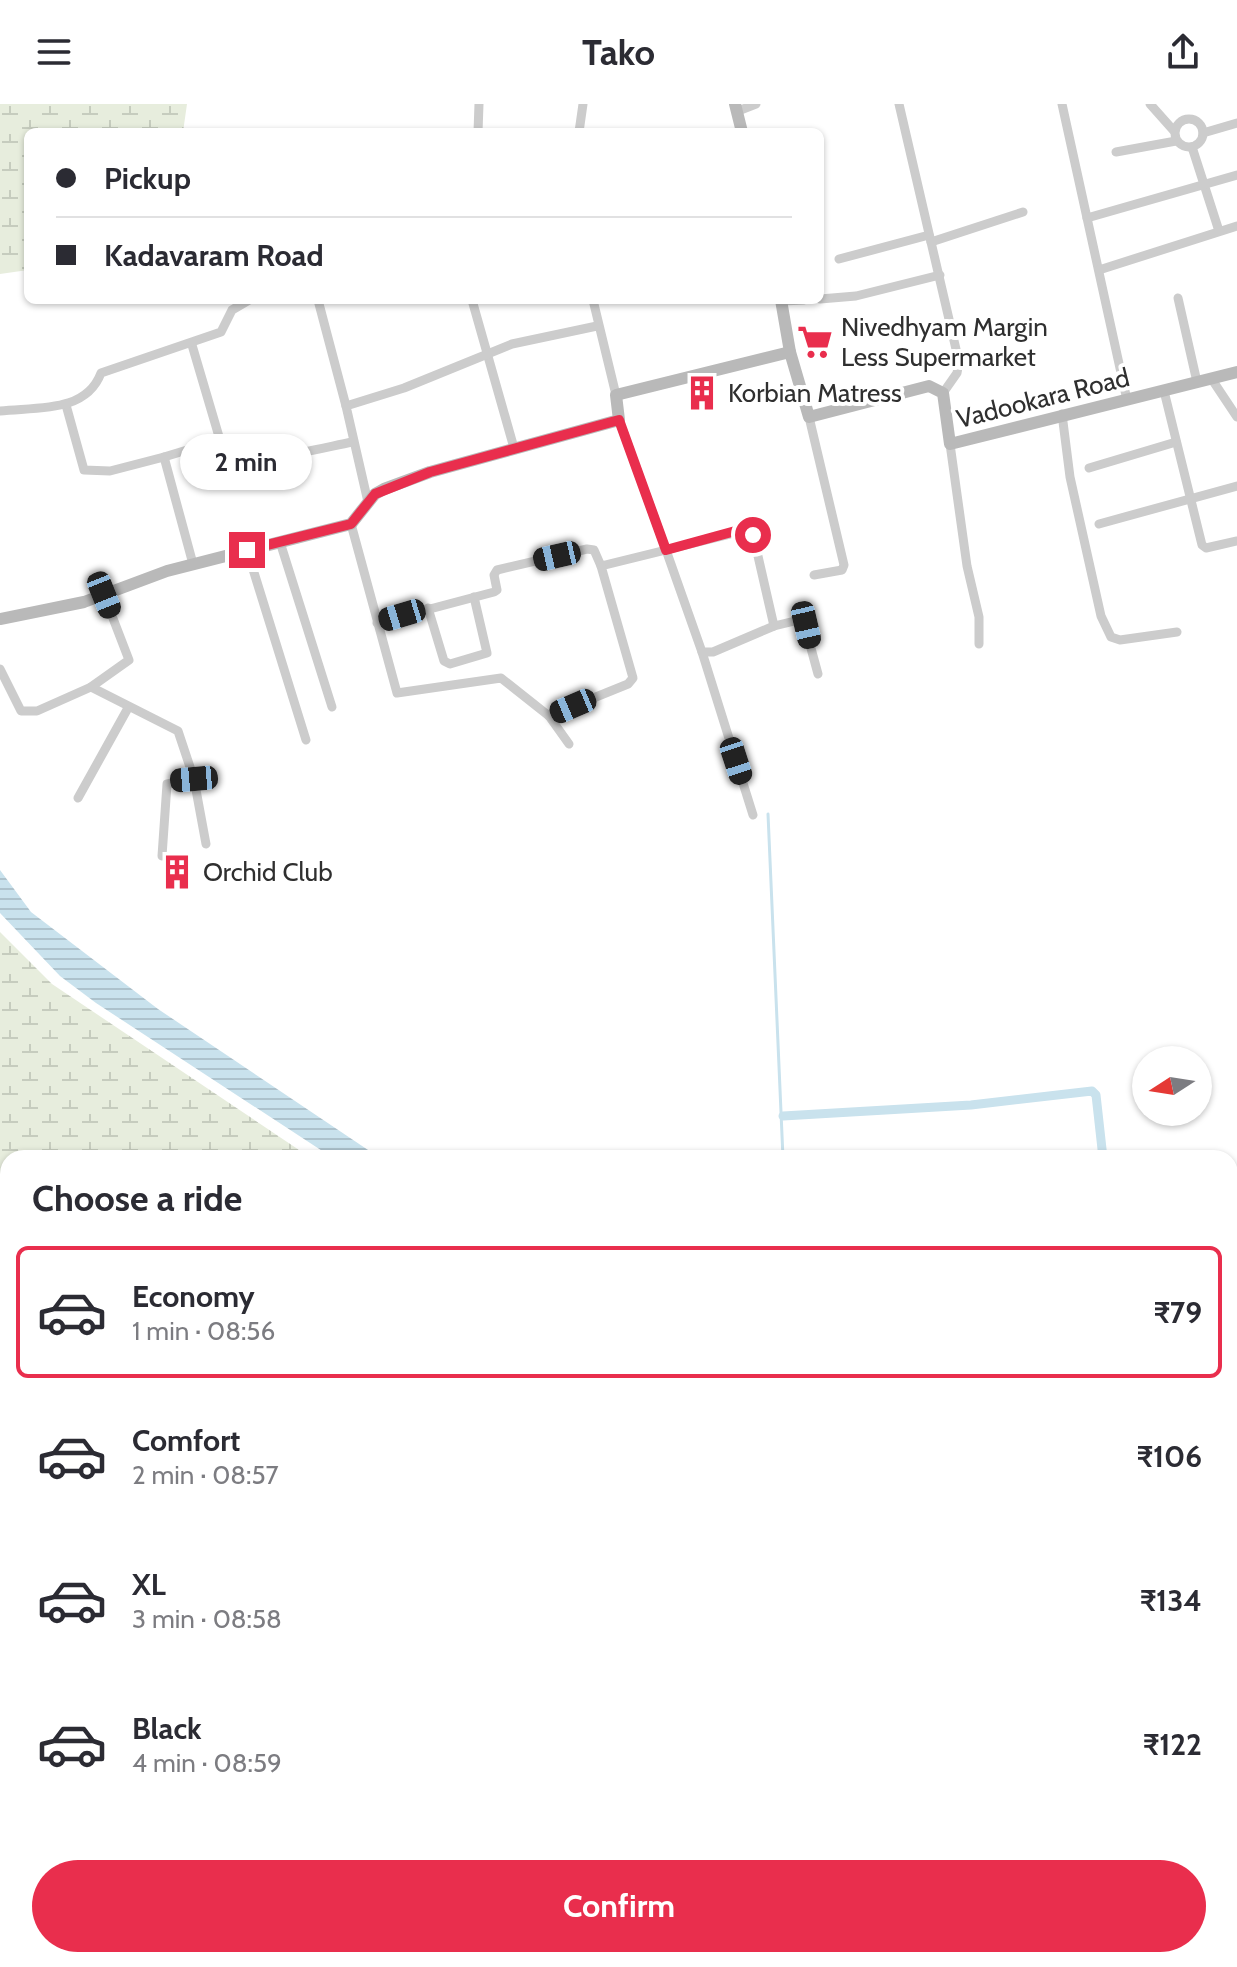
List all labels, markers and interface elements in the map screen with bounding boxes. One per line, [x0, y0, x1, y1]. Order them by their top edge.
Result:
icon: menu [32, 30, 76, 74]
text: Tako [582, 30, 655, 74]
icon: share [1161, 30, 1205, 74]
text: Pickup [104, 160, 191, 197]
text: Kadavaram Road [104, 237, 324, 274]
place label: Nivedhyam Margin Less Supermarket [841, 311, 1048, 373]
supermarket icon: Nivedhyam Margin Less Supermarket [796, 323, 834, 361]
street label: Vadookara Road [953, 361, 1133, 435]
building icon: Korbian Matress [683, 374, 721, 412]
place label: Korbian Matress [728, 377, 902, 409]
callout: 2 min [181, 434, 313, 490]
text: 2 min [215, 446, 277, 478]
route start [735, 517, 771, 553]
route end [229, 532, 265, 568]
car [531, 539, 583, 573]
car [84, 568, 124, 622]
car [376, 597, 428, 633]
car [789, 599, 823, 651]
car [546, 686, 600, 726]
car [717, 734, 755, 788]
car [169, 765, 219, 793]
building icon: Orchid Club [158, 853, 196, 891]
place label: Orchid Club [203, 856, 333, 888]
north arrow [1132, 1046, 1212, 1126]
map controls [1132, 1046, 1212, 1126]
text: Choose a ride [32, 1176, 242, 1220]
icon: car [36, 1276, 108, 1348]
text: Economy [132, 1278, 255, 1315]
text: ₹79 [1153, 1294, 1202, 1331]
text: 1 min · 08:56 [132, 1315, 275, 1347]
icon: car [36, 1420, 108, 1492]
text: Comfort [132, 1422, 240, 1459]
text: ₹106 [1137, 1438, 1202, 1475]
text: 2 min · 08:57 [132, 1459, 279, 1491]
icon: car [36, 1564, 108, 1636]
text: XL [132, 1566, 166, 1603]
text: ₹134 [1140, 1582, 1202, 1619]
text: 3 min · 08:58 [132, 1603, 282, 1635]
icon: car [36, 1708, 108, 1780]
text: Black [132, 1710, 202, 1747]
text: ₹122 [1143, 1726, 1202, 1763]
text: 4 min · 08:59 [132, 1747, 282, 1779]
button: Confirm [32, 1860, 1206, 1952]

